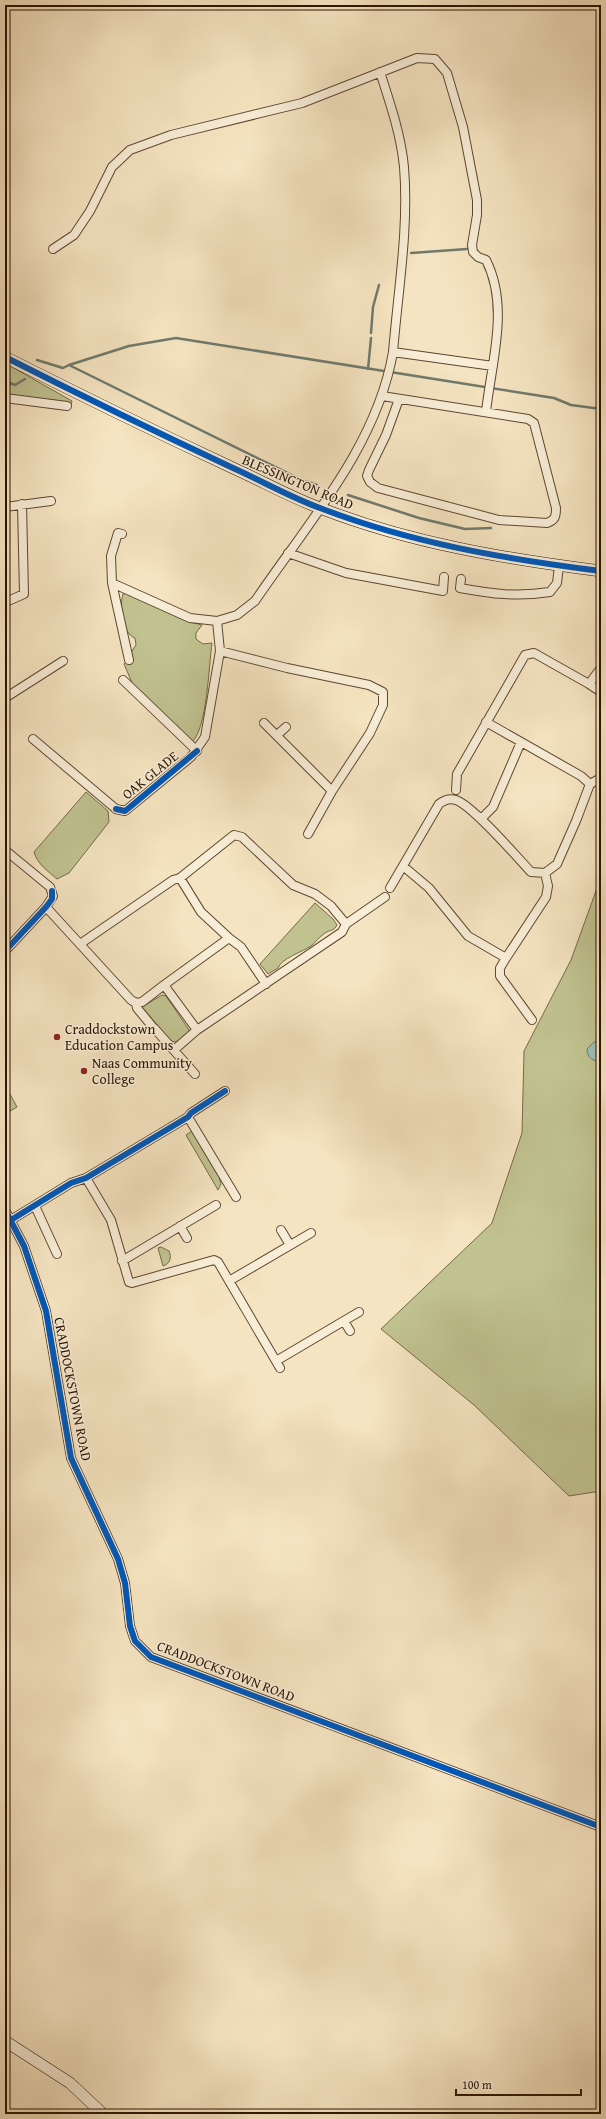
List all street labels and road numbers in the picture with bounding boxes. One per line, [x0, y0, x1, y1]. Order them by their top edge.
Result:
street label: BLESSINGTON ROAD [239, 450, 357, 514]
street label: OAK GLADE [118, 746, 182, 804]
street label: CRADDOCKSTOWN ROAD [49, 1315, 97, 1463]
street label: CRADDOCKSTOWN ROAD [154, 1635, 298, 1707]

